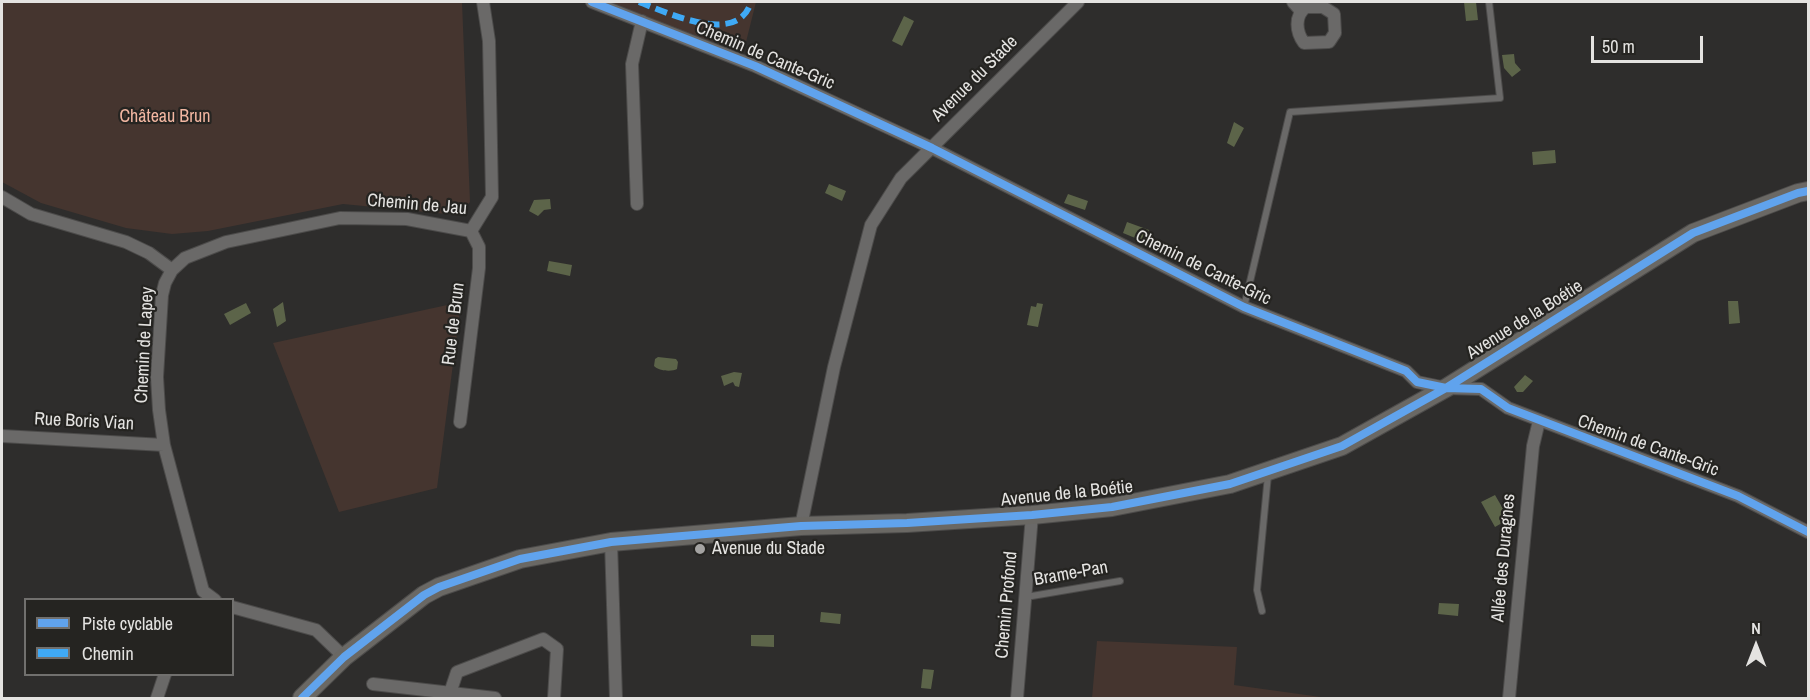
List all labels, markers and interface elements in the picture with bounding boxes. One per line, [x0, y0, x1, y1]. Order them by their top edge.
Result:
street label: Chemin de Cante-Gric [692, 17, 838, 95]
scale bar [1594, 24, 1706, 62]
street label: Avenue du Stade [927, 31, 1023, 127]
text: 50 m [1602, 34, 1635, 59]
park label: Château Brun [119, 106, 211, 128]
street label: Chemin de Jau [366, 190, 468, 220]
street label: Chemin de Cante-Gric [1132, 226, 1274, 310]
street label: Avenue de la Boétie [1463, 276, 1587, 364]
street label: Rue de Brun [438, 282, 470, 366]
street label: Chemin de Lapey [131, 286, 159, 404]
street label: Rue Boris Vian [34, 409, 134, 435]
street label: Chemin de Cante-Gric [1575, 410, 1721, 482]
street label: Avenue de la Boétie [1000, 476, 1134, 512]
street label: Allée des Duragnes [1488, 493, 1520, 623]
place label: Avenue du Stade [712, 538, 825, 560]
marker: Avenue du Stade [693, 542, 707, 556]
street label: Chemin Profond [992, 551, 1022, 659]
street label: Brame-Pan [1032, 557, 1110, 591]
legend [24, 598, 234, 676]
text: Piste cyclable [82, 611, 173, 636]
north arrow [1726, 616, 1786, 676]
text: N [1751, 617, 1761, 639]
text: Chemin [82, 641, 134, 666]

